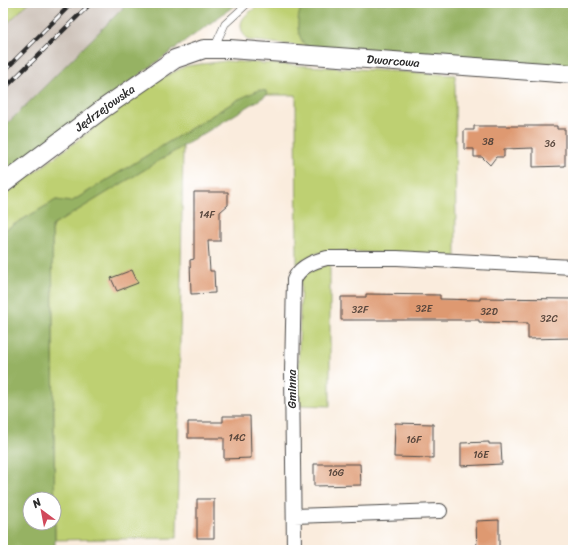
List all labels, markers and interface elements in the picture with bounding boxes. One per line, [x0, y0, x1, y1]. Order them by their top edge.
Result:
street label: Dworcowa [366, 48, 420, 74]
street label: Jędrzejowska [69, 79, 140, 138]
house number: 38 [482, 133, 494, 151]
house number: 36 [544, 135, 556, 153]
house number: 14F [199, 206, 216, 224]
house number: 32E [416, 300, 434, 318]
house number: 32F [352, 301, 369, 319]
house number: 32D [480, 303, 498, 321]
house number: 32C [540, 310, 559, 328]
street label: Gminna [281, 369, 303, 409]
house number: 14C [229, 429, 246, 447]
house number: 16F [406, 431, 422, 449]
house number: 16E [473, 446, 490, 464]
house number: 16G [328, 464, 345, 482]
north arrow [22, 491, 62, 531]
text: N [28, 493, 46, 514]

